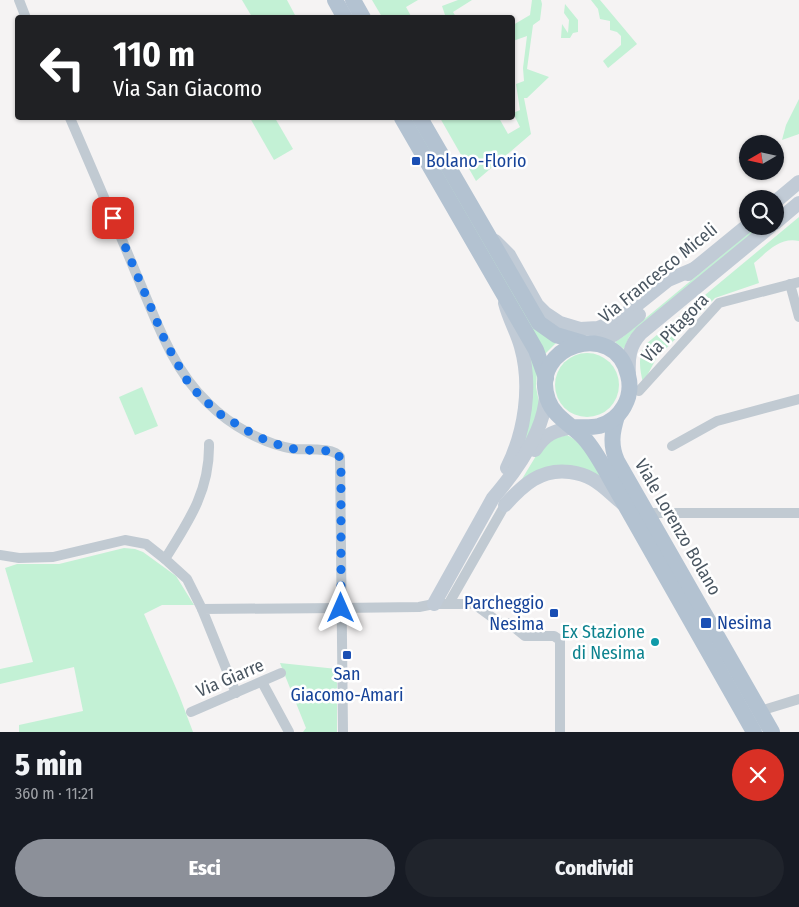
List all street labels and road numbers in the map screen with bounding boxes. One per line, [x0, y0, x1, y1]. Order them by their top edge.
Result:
street label: Via Francesco Miceli [594, 219, 722, 327]
street label: Via Pitagora [637, 289, 713, 367]
street label: Viale Lorenzo Bolano [630, 455, 726, 599]
street label: Via Giarre [193, 654, 267, 702]

